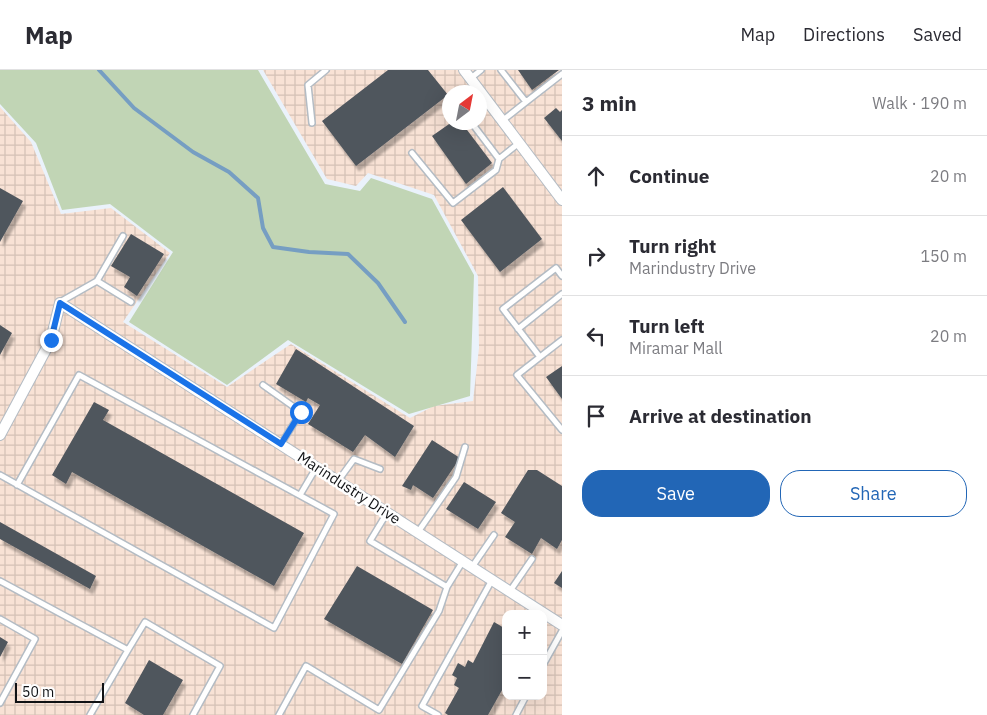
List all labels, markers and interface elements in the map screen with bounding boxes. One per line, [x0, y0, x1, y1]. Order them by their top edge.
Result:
text: Map [25, 19, 73, 51]
text: Map [740, 23, 775, 46]
text: Directions [803, 23, 885, 46]
text: Saved [913, 23, 962, 46]
north arrow [442, 85, 487, 130]
text: 3 min [582, 89, 637, 117]
text: Walk · 190 m [872, 93, 967, 113]
icon: ahead [582, 162, 610, 190]
text: Continue [629, 164, 709, 188]
text: 20 m [930, 166, 967, 186]
text: Turn right [629, 234, 716, 258]
icon: right [582, 242, 610, 270]
text: 150 m [920, 246, 967, 266]
text: Marindustry Drive [629, 258, 756, 278]
text: Turn left [629, 314, 705, 338]
icon: left [582, 322, 610, 350]
text: 20 m [930, 326, 967, 346]
route end [40, 329, 63, 352]
text: Miramar Mall [629, 338, 723, 358]
route start [290, 401, 313, 424]
icon: arrive [582, 402, 610, 430]
text: Arrive at destination [629, 404, 812, 428]
street label: Marindustry Drive [294, 447, 404, 528]
button: Save [582, 470, 770, 517]
button: Share [780, 470, 967, 517]
map controls [502, 610, 547, 700]
button: + [502, 610, 547, 655]
button: − [502, 655, 547, 700]
scale bar [15, 680, 104, 703]
text: 50 m [22, 683, 54, 701]

